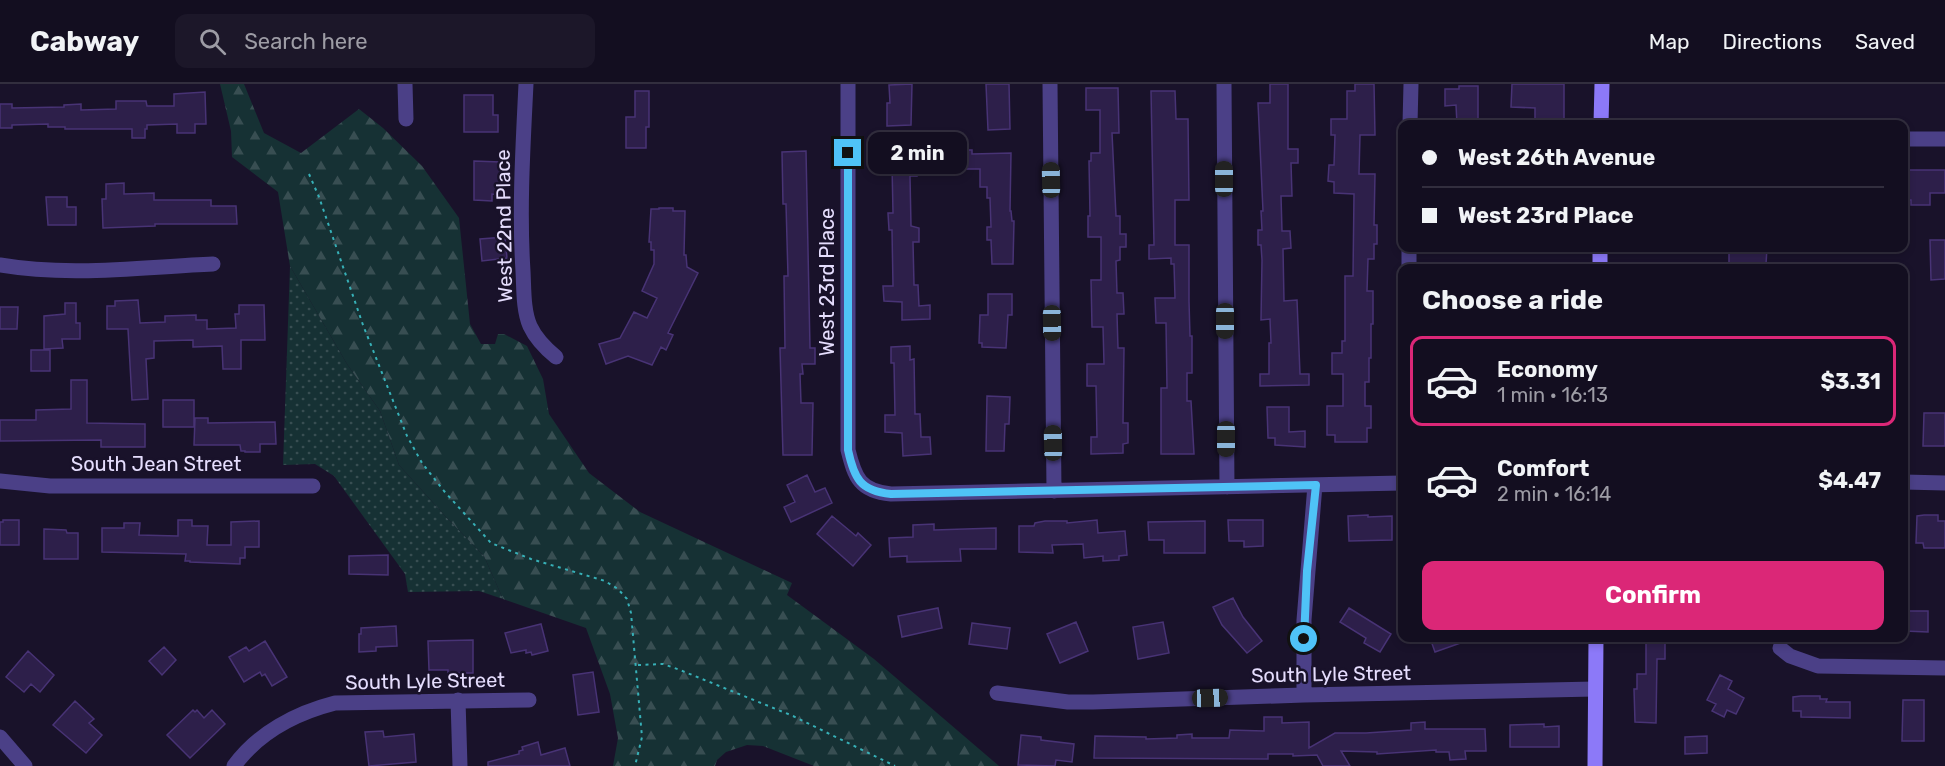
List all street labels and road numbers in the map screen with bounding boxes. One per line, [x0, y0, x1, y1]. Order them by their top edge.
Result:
street label: West 22nd Place [491, 149, 517, 303]
street label: West 23rd Place [815, 208, 839, 356]
street label: South Jean Street [71, 452, 241, 476]
street label: South Lyle Street [1251, 661, 1411, 687]
street label: South Lyle Street [345, 668, 505, 694]

